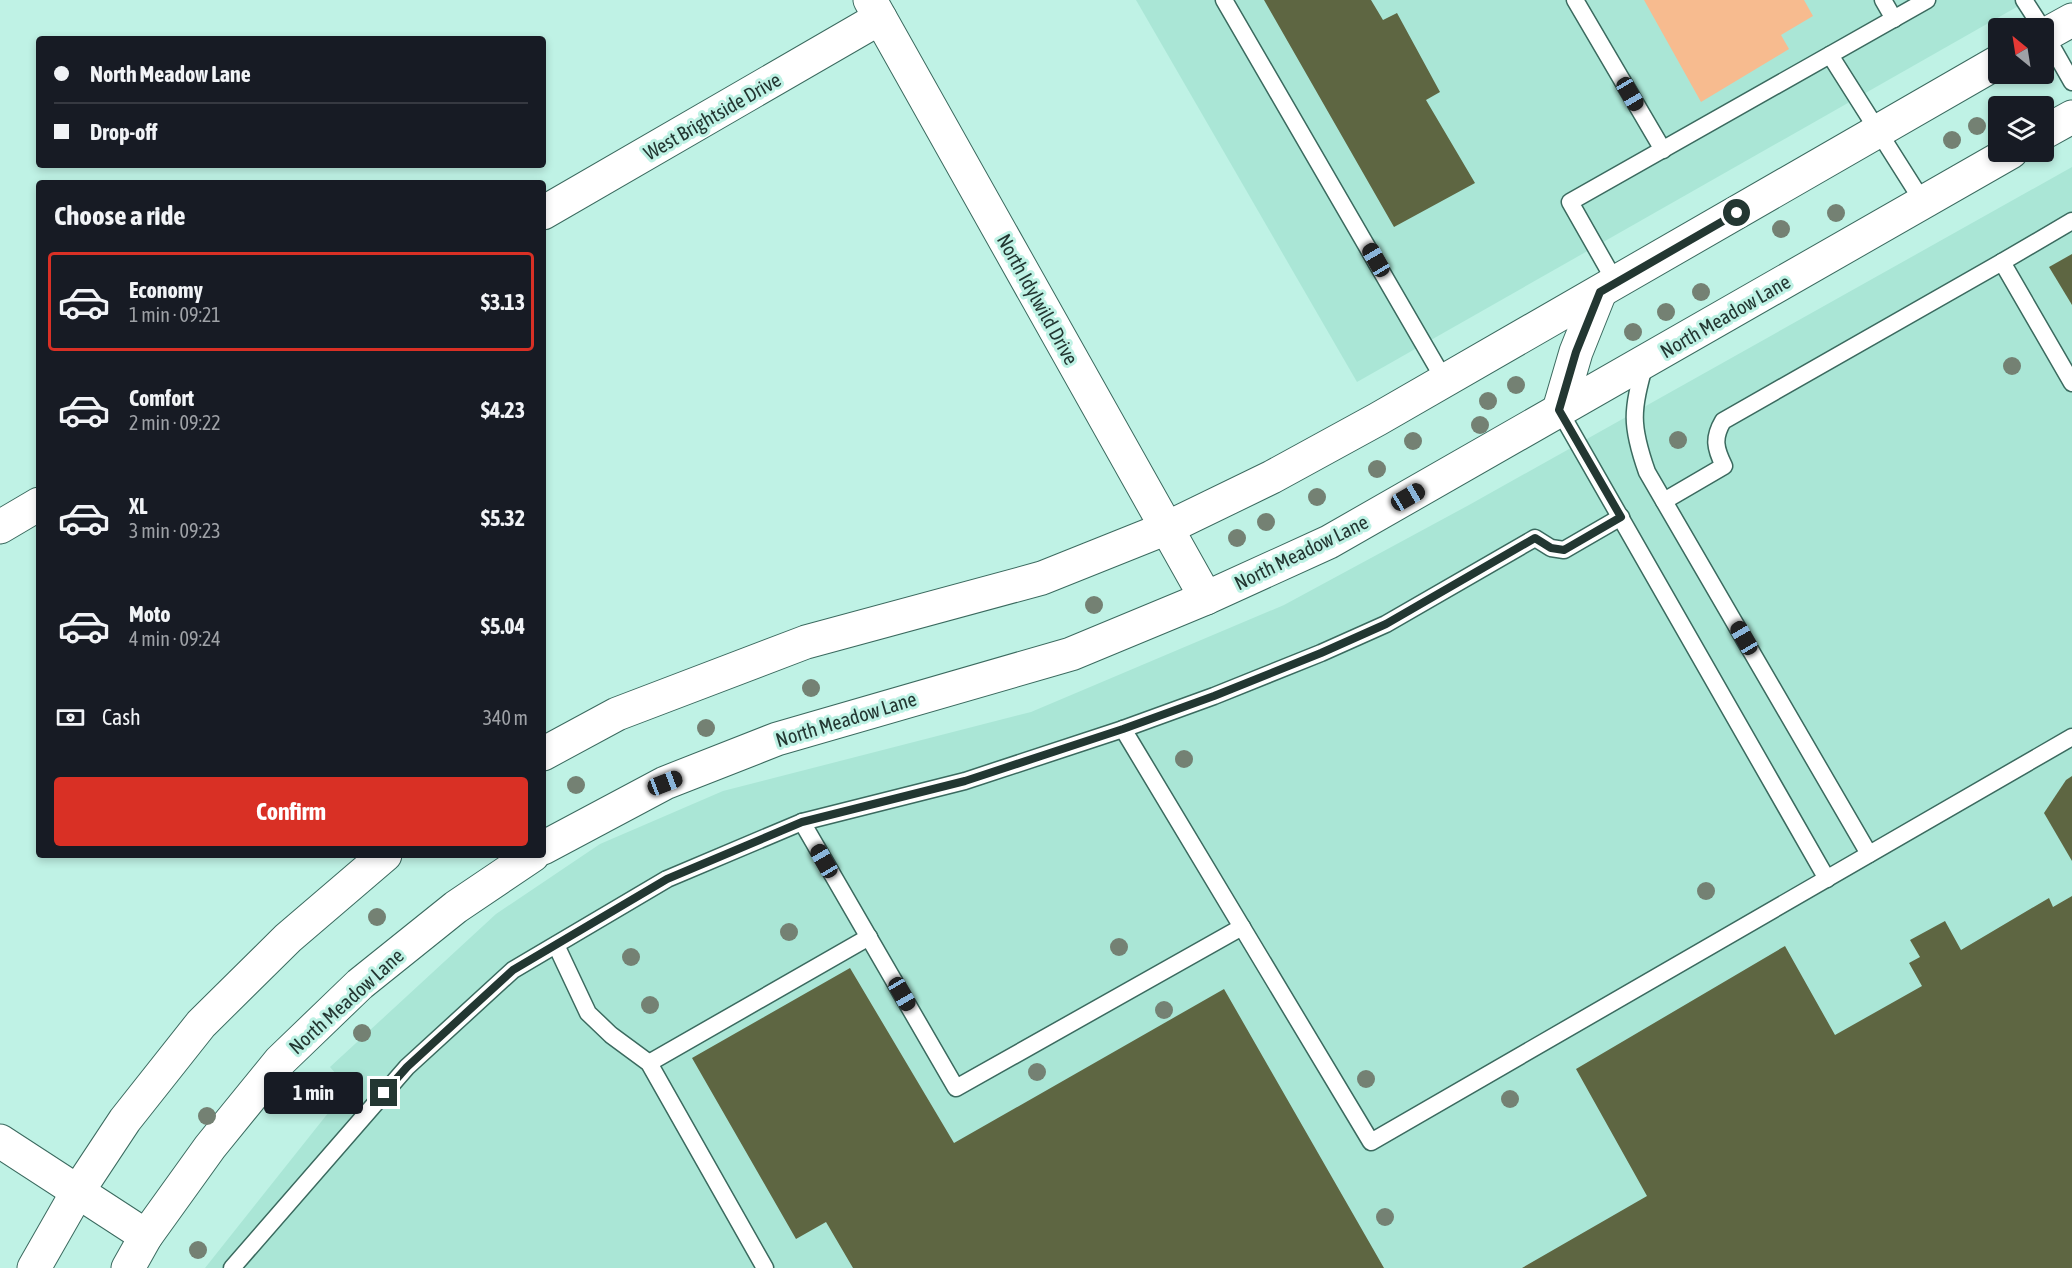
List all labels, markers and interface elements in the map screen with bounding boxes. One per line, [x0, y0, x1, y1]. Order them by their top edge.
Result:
north arrow [1988, 18, 2054, 84]
map controls [1988, 18, 2054, 162]
text: North Meadow Lane [90, 61, 251, 87]
street label: West Brightside Drive [639, 67, 785, 165]
car [1613, 74, 1647, 114]
button: layers [1988, 96, 2054, 162]
text: Drop-off [90, 119, 157, 145]
route start [1723, 199, 1750, 226]
text: Choose a ride [54, 200, 186, 231]
street label: North Idylwild Drive [993, 230, 1083, 368]
car [1359, 240, 1393, 280]
street label: North Meadow Lane [1656, 270, 1794, 362]
icon: car [57, 275, 111, 329]
text: Economy [129, 277, 203, 303]
text: $3.13 [481, 289, 525, 315]
text: 1 min · 09:21 [129, 303, 221, 326]
icon: car [57, 383, 111, 437]
text: Comfort [129, 385, 194, 411]
text: $4.23 [481, 397, 525, 423]
text: 2 min · 09:22 [129, 411, 221, 434]
car [1388, 480, 1428, 514]
icon: car [57, 491, 111, 545]
text: XL [129, 493, 147, 519]
text: $5.32 [481, 505, 525, 531]
street label: North Meadow Lane [1230, 510, 1372, 594]
text: 3 min · 09:23 [129, 519, 221, 542]
icon: car [57, 599, 111, 653]
text: Moto [129, 601, 171, 627]
text: $5.04 [481, 613, 525, 639]
car [1727, 618, 1761, 658]
text: 4 min · 09:24 [129, 627, 221, 650]
street label: North Meadow Lane [773, 687, 919, 751]
icon: cash [54, 701, 87, 734]
text: Cash [102, 704, 141, 730]
text: 340 m [483, 706, 528, 729]
car [645, 768, 685, 798]
button: Confirm [54, 777, 528, 846]
car [807, 841, 841, 881]
street label: North Meadow Lane [284, 944, 408, 1058]
car [885, 974, 919, 1014]
callout: 1 min [264, 1072, 363, 1114]
route end [370, 1079, 397, 1106]
text: 1 min [293, 1081, 334, 1104]

